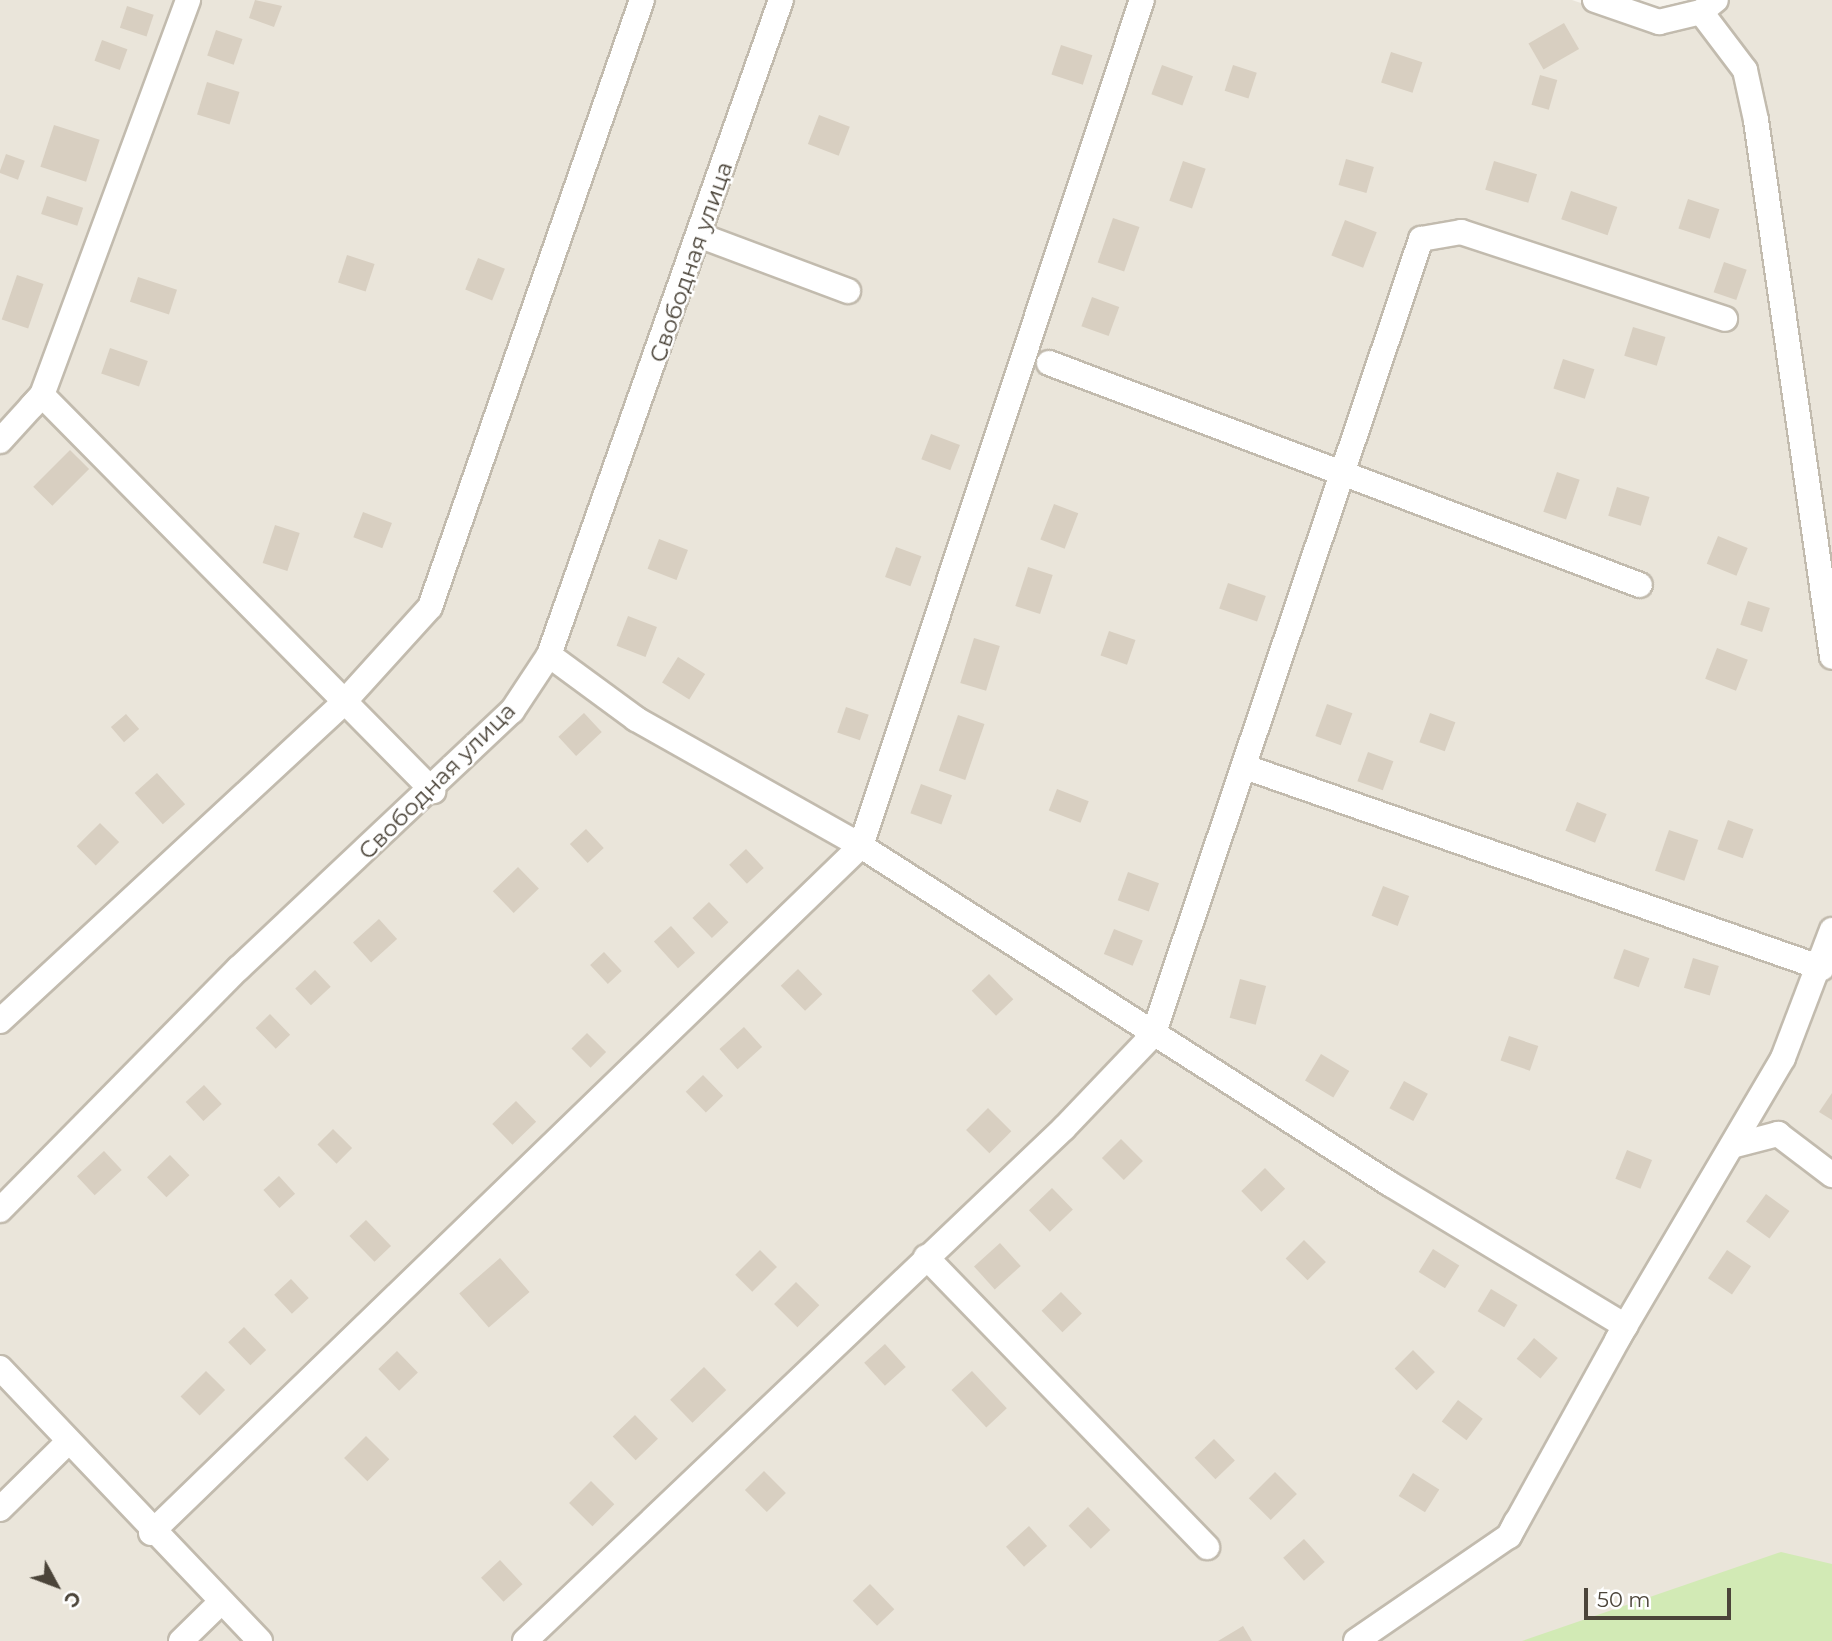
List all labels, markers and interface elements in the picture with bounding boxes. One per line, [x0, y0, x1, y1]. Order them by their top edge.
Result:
street label: Свободная улица [644, 158, 738, 366]
street label: Свободная улица [353, 697, 521, 865]
north arrow [21, 1550, 91, 1620]
scale bar [1587, 1574, 1734, 1618]
text: С [59, 1586, 85, 1612]
text: 50 m [1597, 1587, 1651, 1612]

